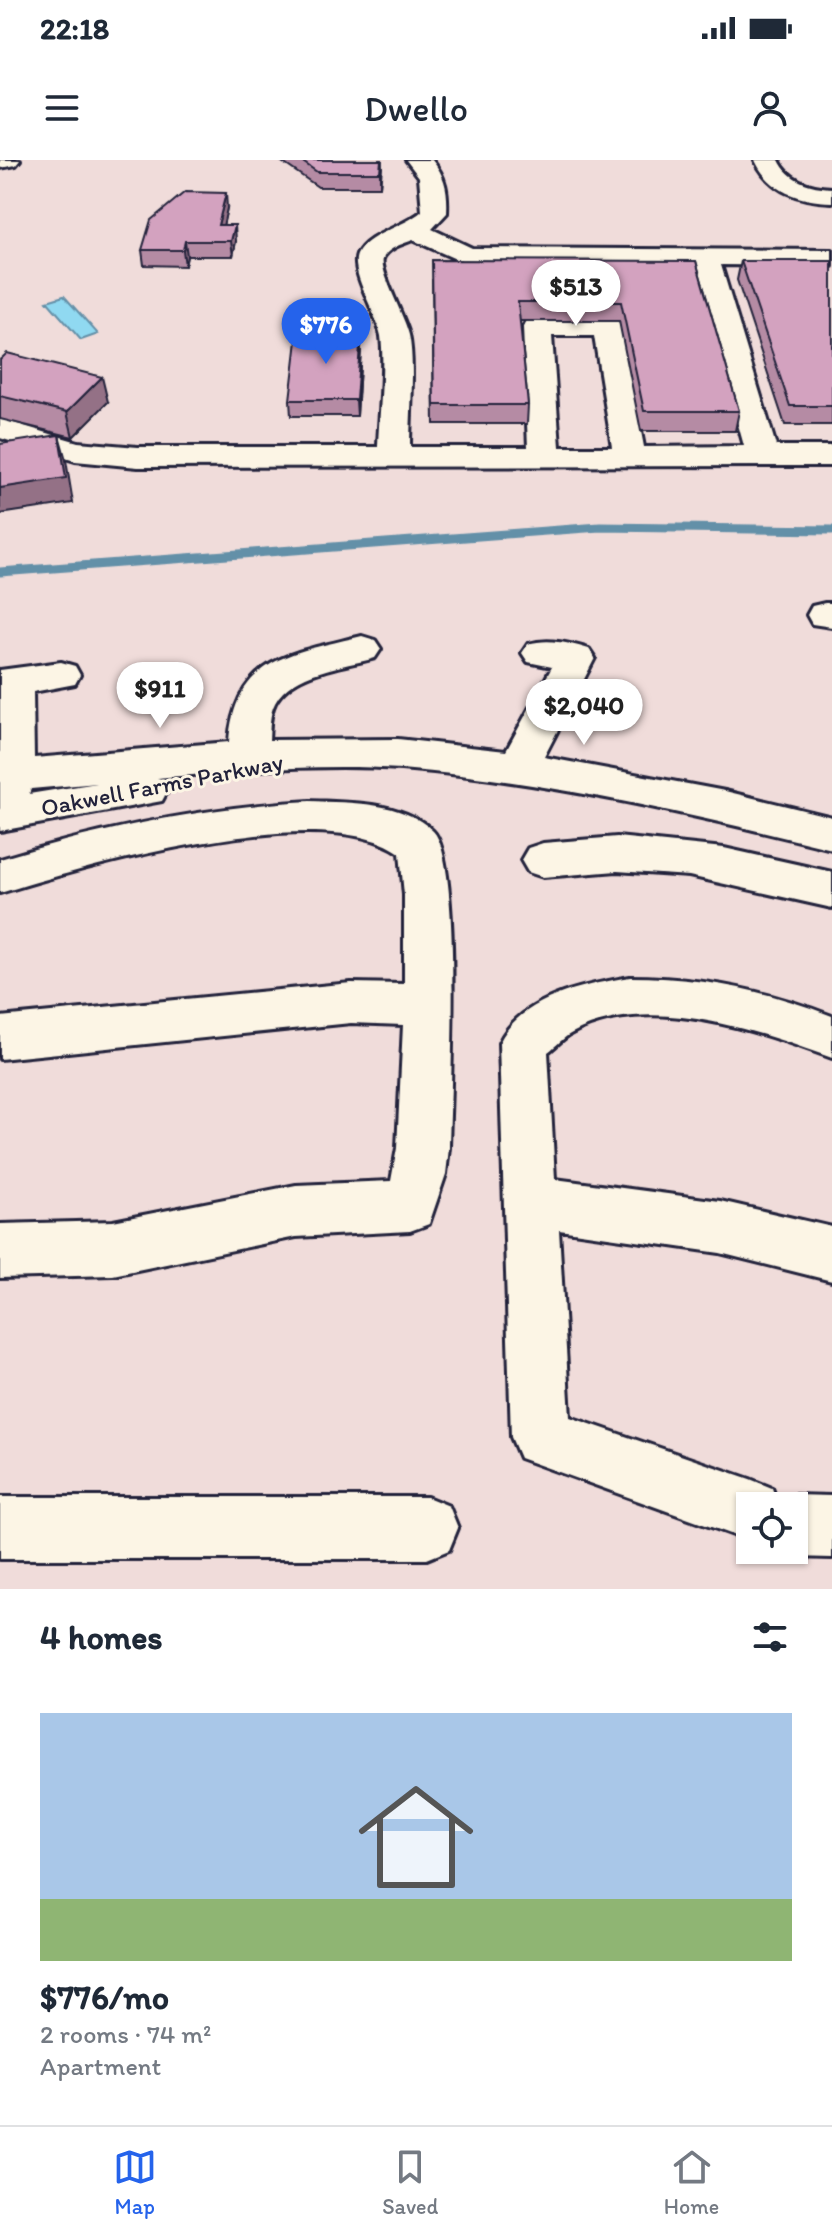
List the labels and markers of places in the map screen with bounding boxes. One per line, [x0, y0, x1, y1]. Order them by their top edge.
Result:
pin: $513 [529, 260, 623, 328]
pin: $776 [279, 298, 373, 366]
pin: $911 [113, 662, 207, 730]
pin: $2,040 [519, 679, 649, 747]

